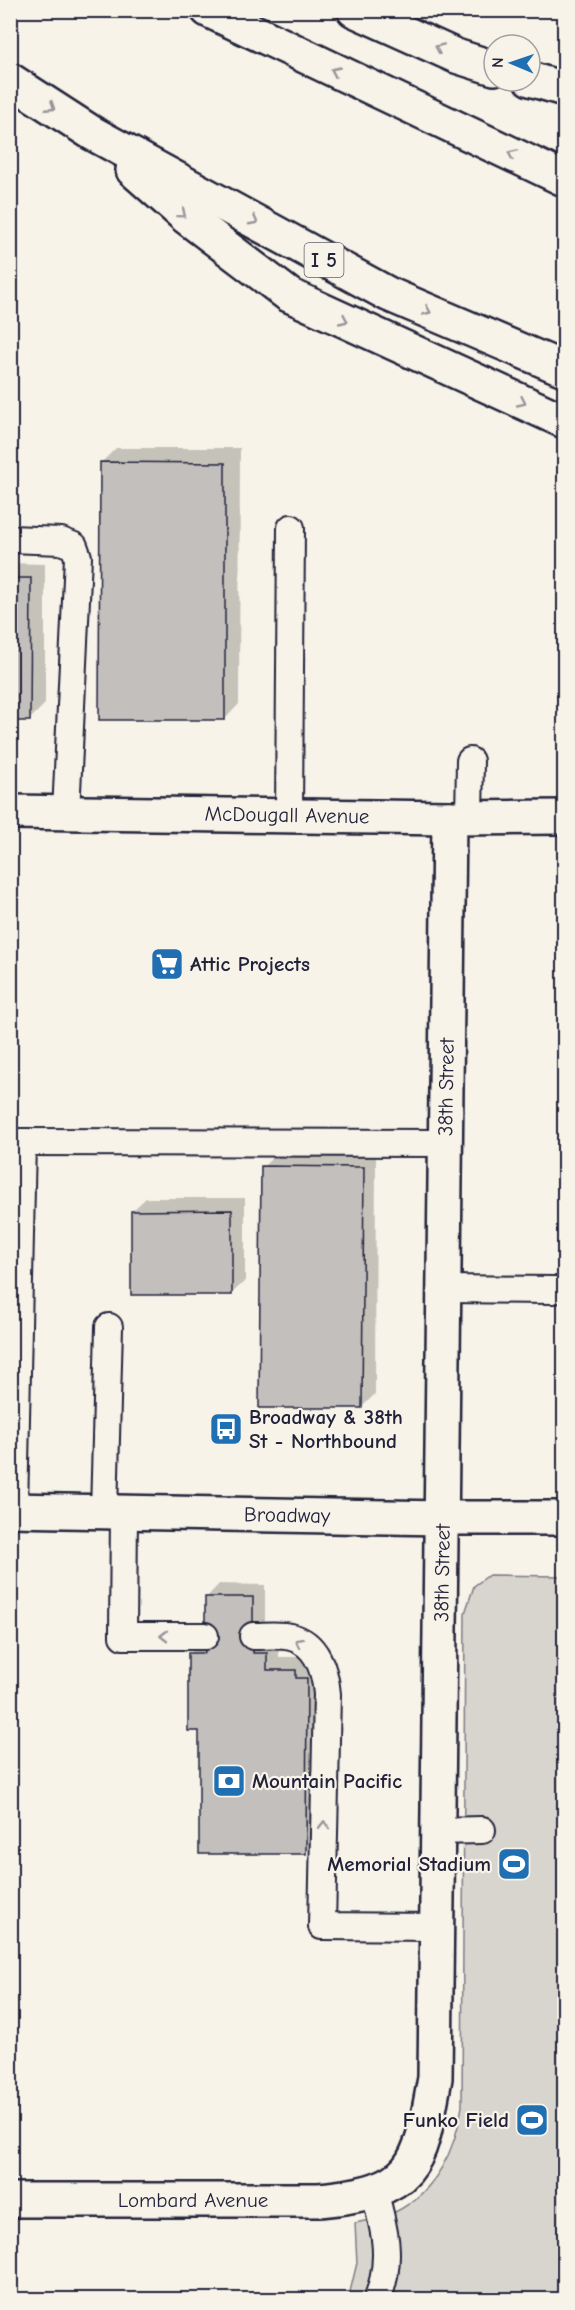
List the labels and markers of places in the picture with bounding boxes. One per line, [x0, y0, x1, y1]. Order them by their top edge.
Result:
supermarket icon: Attic Projects [149, 946, 185, 982]
place label: Attic Projects [190, 952, 310, 976]
place label: Broadway & 38th St - Northbound [249, 1405, 403, 1453]
bus stop icon: Broadway & 38th St - Northbound [208, 1411, 244, 1447]
bank icon: Mountain Pacific [211, 1763, 247, 1799]
place label: Mountain Pacific [252, 1769, 402, 1793]
sports icon: Memorial Stadium [496, 1846, 532, 1882]
place label: Memorial Stadium [327, 1852, 491, 1876]
sports icon: Funko Field [514, 2102, 550, 2138]
place label: Funko Field [403, 2108, 509, 2132]

